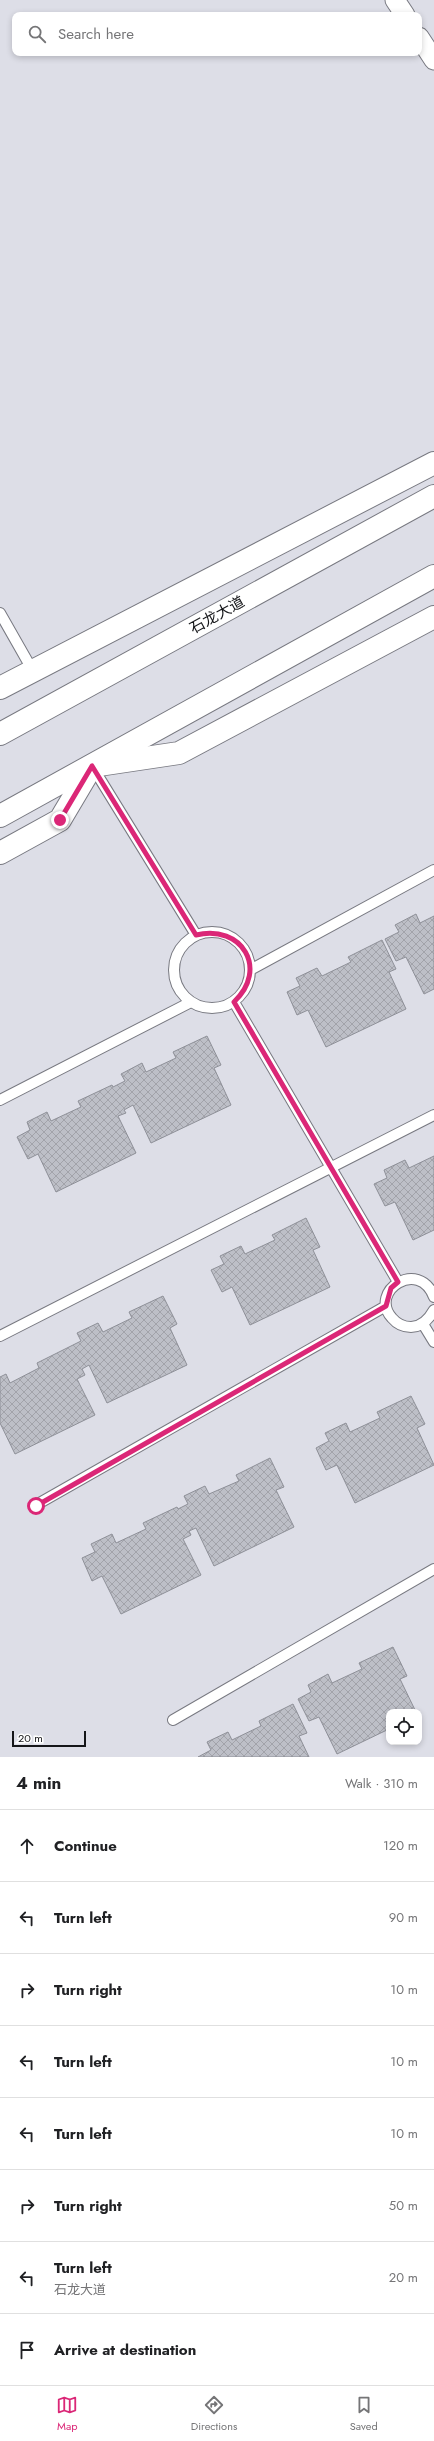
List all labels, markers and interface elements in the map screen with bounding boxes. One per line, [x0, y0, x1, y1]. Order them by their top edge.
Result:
search box [12, 12, 422, 56]
icon: search [26, 23, 48, 45]
text: Search here [58, 23, 134, 45]
street label: 石龙大道 [185, 591, 249, 639]
route end [51, 811, 69, 829]
route start [27, 1497, 45, 1515]
map controls [386, 1709, 422, 1745]
button: locate [386, 1709, 422, 1745]
scale bar [12, 1729, 86, 1748]
text: 20 m [18, 1730, 43, 1746]
text: 4 min [16, 1771, 61, 1795]
text: Walk · 310 m [345, 1774, 418, 1793]
icon: ahead [16, 1835, 38, 1857]
text: Continue [54, 1835, 117, 1857]
text: 120 m [383, 1836, 418, 1855]
icon: left [16, 1907, 38, 1929]
text: Turn left [54, 1907, 112, 1929]
text: 90 m [389, 1908, 418, 1927]
icon: right [16, 1979, 38, 2001]
text: Turn right [54, 1979, 122, 2001]
text: 10 m [390, 1980, 418, 1999]
icon: left [16, 2051, 38, 2073]
text: Turn left [54, 2051, 112, 2073]
text: 10 m [390, 2052, 418, 2071]
icon: left [16, 2123, 38, 2145]
text: Turn left [54, 2123, 112, 2145]
text: 10 m [390, 2124, 418, 2143]
icon: right [16, 2195, 38, 2217]
text: Turn right [54, 2195, 122, 2217]
text: 50 m [389, 2196, 418, 2215]
text: Turn left [54, 2257, 112, 2279]
icon: left [16, 2267, 38, 2289]
text: 20 m [389, 2268, 418, 2287]
text: 石龙大道 [54, 2280, 106, 2299]
icon: arrive [16, 2339, 38, 2361]
text: Arrive at destination [54, 2339, 196, 2361]
tab: Map [56, 2394, 78, 2434]
tab: Directions [191, 2394, 237, 2434]
tab: Saved [350, 2394, 378, 2434]

